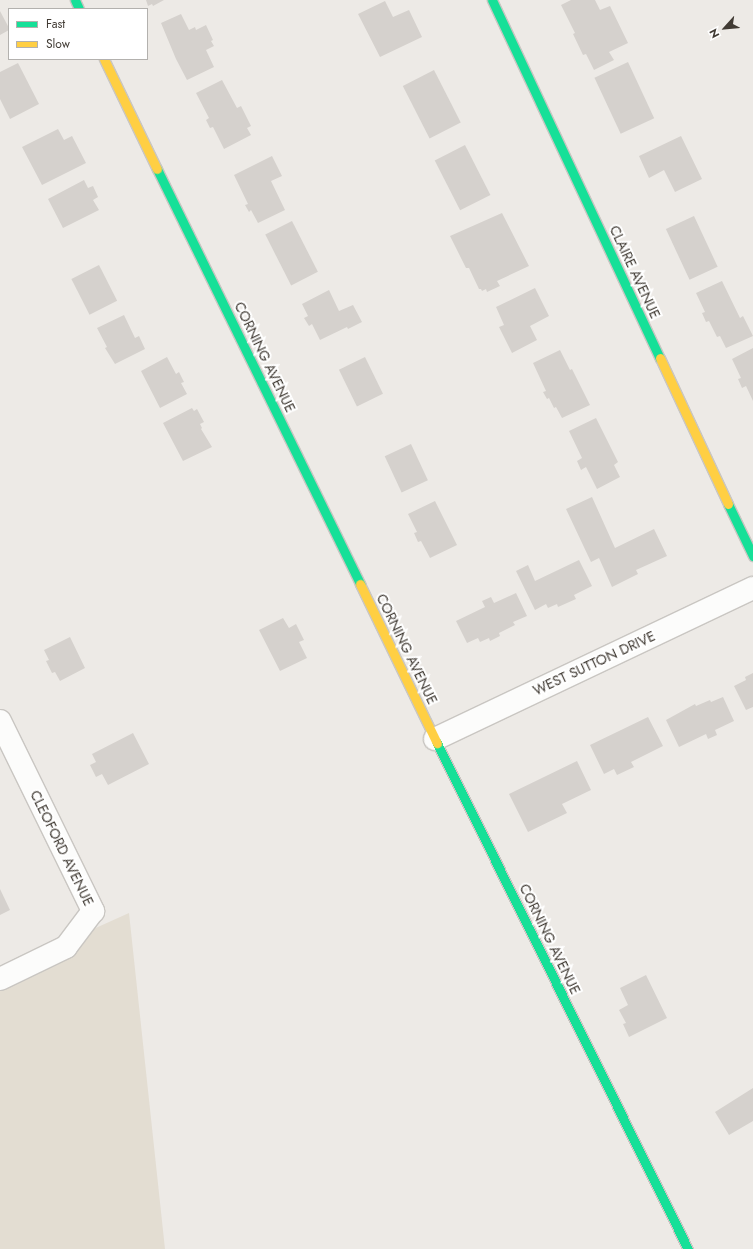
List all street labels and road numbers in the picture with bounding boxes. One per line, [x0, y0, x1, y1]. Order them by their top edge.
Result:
street label: CLAIRE AVENUE [606, 223, 664, 321]
street label: CORNING AVENUE [231, 299, 299, 415]
street label: CORNING AVENUE [373, 591, 441, 707]
street label: WEST SUTTON DRIVE [530, 627, 658, 699]
street label: CLEOFORD AVENUE [27, 788, 97, 908]
street label: CORNING AVENUE [516, 881, 584, 997]

